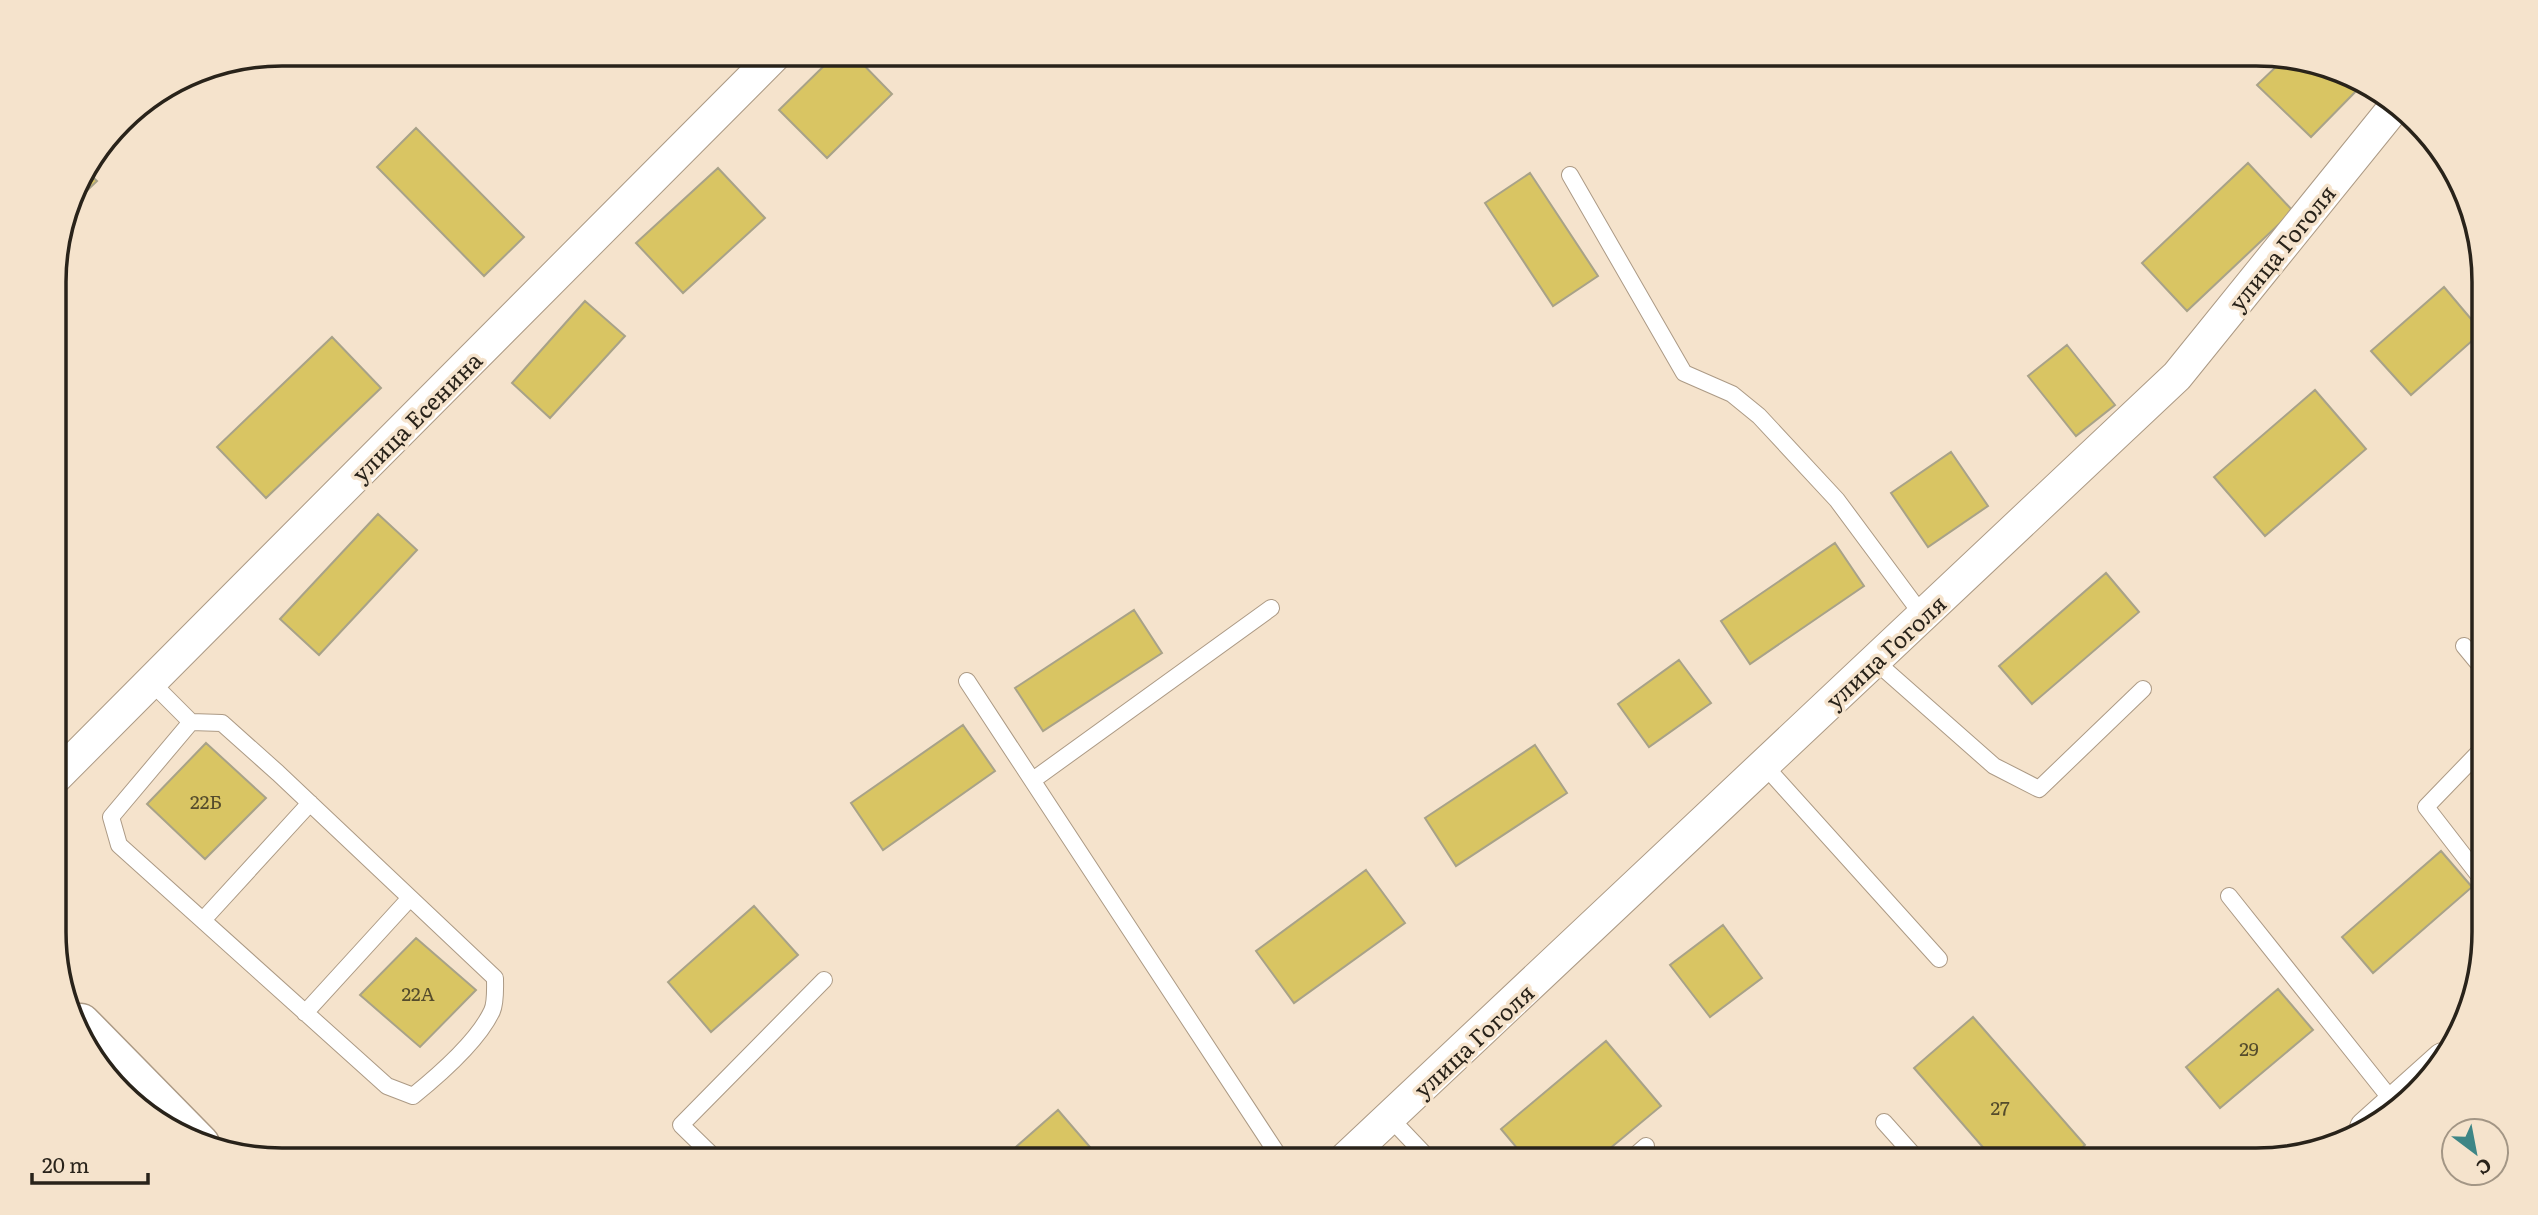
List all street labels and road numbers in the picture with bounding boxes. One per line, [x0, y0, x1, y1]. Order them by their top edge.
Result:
street label: улица Гоголя [2219, 177, 2343, 317]
street label: улица Есенина [343, 343, 489, 489]
street label: улица Гоголя [1817, 586, 1953, 716]
street label: улица Гоголя [1405, 975, 1541, 1105]

